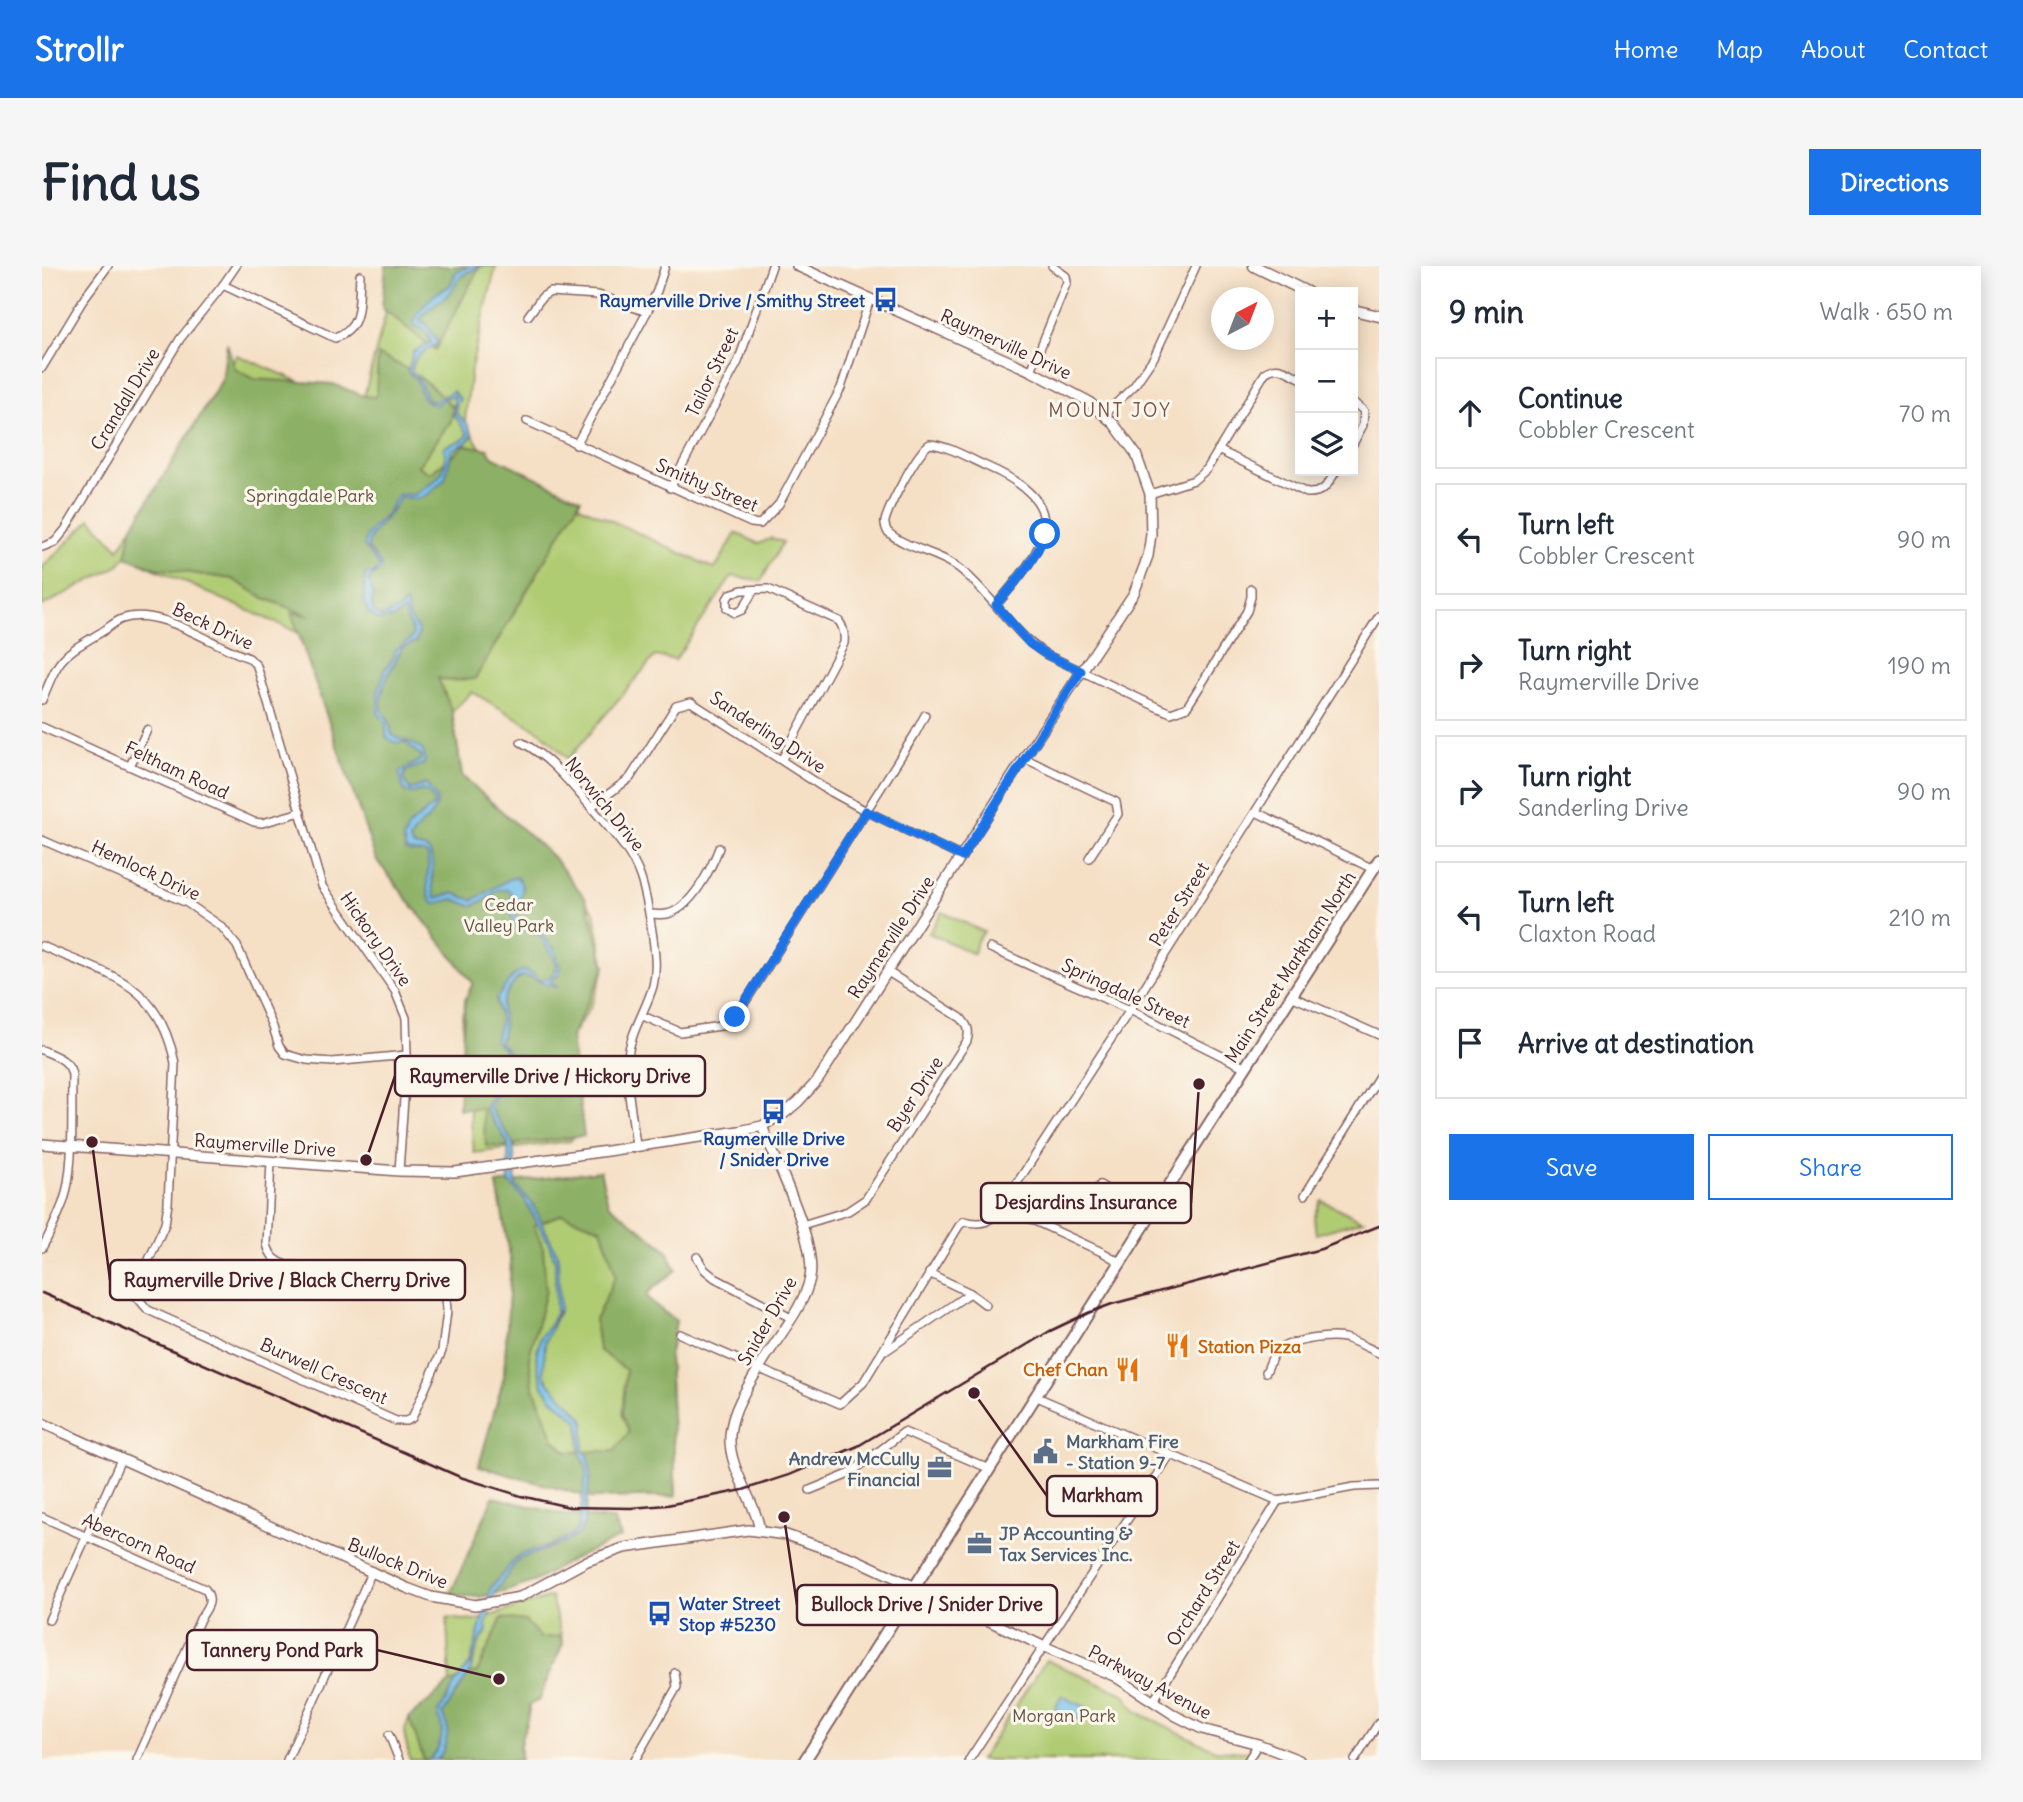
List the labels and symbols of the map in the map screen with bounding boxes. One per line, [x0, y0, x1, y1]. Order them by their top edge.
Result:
bus stop icon: Raymerville Drive / Smithy Street [871, 286, 899, 314]
north arrow [1211, 287, 1274, 350]
place label: Raymerville Drive / Smithy Street [599, 289, 866, 312]
street label: Raymerville Drive [937, 304, 1075, 384]
street label: Tailor Street [681, 324, 743, 420]
street label: Crandall Drive [85, 344, 165, 454]
district label: MOUNT JOY [1048, 398, 1172, 422]
street label: Smithy Street [652, 453, 762, 517]
park label: Springdale Park [246, 484, 374, 507]
route start [1029, 518, 1060, 549]
street label: Beck Drive [169, 597, 257, 655]
street label: Sanderling Drive [706, 686, 830, 778]
street label: Feltham Road [121, 736, 233, 804]
street label: Norwich Drive [560, 752, 650, 856]
street label: Hemlock Drive [88, 835, 204, 905]
street label: Peter Street [1144, 858, 1214, 950]
street label: Main Street Markham North [1219, 867, 1361, 1067]
street label: Raymerville Drive [843, 871, 939, 1003]
street label: Hickory Drive [335, 887, 417, 991]
park label: Cedar Valley Park [464, 893, 554, 937]
street label: Springdale Street [1058, 953, 1194, 1033]
route end [719, 1001, 750, 1032]
street label: Byer Drive [882, 1052, 948, 1136]
callout: Raymerville Drive / Hickory Drive [395, 1056, 705, 1096]
text: Raymerville Drive / Hickory Drive [409, 1064, 691, 1088]
bus stop icon: Raymerville Drive / Snider Drive [760, 1097, 788, 1125]
place label: Raymerville Drive / Snider Drive [703, 1127, 845, 1171]
street label: Raymerville Drive [193, 1129, 337, 1161]
callout: Desjardins Insurance [981, 1183, 1191, 1223]
text: Desjardins Insurance [995, 1190, 1177, 1214]
callout: Raymerville Drive / Black Cherry Drive [110, 1260, 465, 1300]
text: Raymerville Drive / Black Cherry Drive [124, 1268, 450, 1292]
street label: Snider Drive [732, 1272, 802, 1370]
restaurant icon: Station Pizza [1164, 1332, 1192, 1360]
street label: Burwell Crescent [257, 1333, 391, 1409]
place label: Station Pizza [1198, 1335, 1301, 1358]
restaurant icon: Chef Chan [1114, 1355, 1142, 1383]
place label: Chef Chan [1023, 1358, 1109, 1381]
place label: Markham Fire - Station 9-7 [1066, 1430, 1179, 1474]
public building icon: Markham Fire - Station 9-7 [1032, 1437, 1060, 1465]
place label: Andrew McCully Financial [789, 1447, 920, 1491]
office icon: Andrew McCully Financial [926, 1454, 954, 1482]
callout: Markham [1047, 1476, 1157, 1516]
text: Markham [1061, 1483, 1143, 1507]
street label: Abercorn Road [79, 1508, 200, 1578]
place label: JP Accounting & Tax Services Inc. [999, 1522, 1133, 1566]
office icon: JP Accounting & Tax Services Inc. [965, 1529, 993, 1557]
street label: Bullock Drive [345, 1533, 451, 1593]
street label: Orchard Street [1161, 1536, 1245, 1650]
callout: Bullock Drive / Snider Drive [797, 1585, 1057, 1625]
place label: Water Street Stop #5230 [679, 1592, 781, 1636]
text: Bullock Drive / Snider Drive [811, 1592, 1043, 1616]
bus stop icon: Water Street Stop #5230 [645, 1599, 673, 1627]
callout: Tannery Pond Park [187, 1630, 377, 1670]
text: Tannery Pond Park [201, 1638, 364, 1662]
street label: Parkway Avenue [1084, 1640, 1216, 1724]
park label: Morgan Park [1012, 1704, 1116, 1727]

